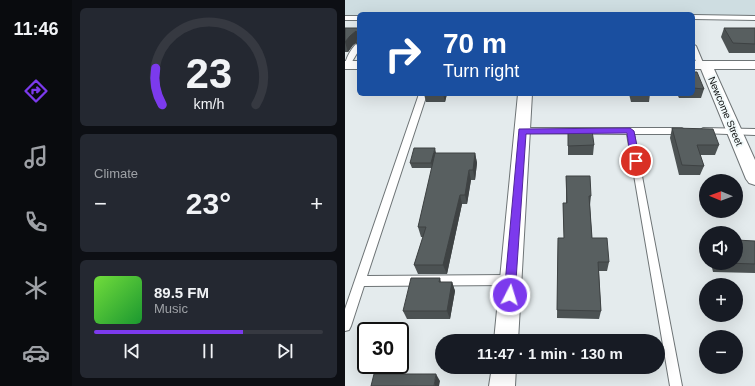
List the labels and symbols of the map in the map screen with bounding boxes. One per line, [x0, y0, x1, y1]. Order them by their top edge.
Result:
street label: Newcome Street [706, 75, 745, 148]
pin [619, 144, 653, 178]
north arrow [699, 174, 743, 218]
position arrow [489, 274, 531, 316]
speed limit sign: 30 [357, 322, 409, 374]

